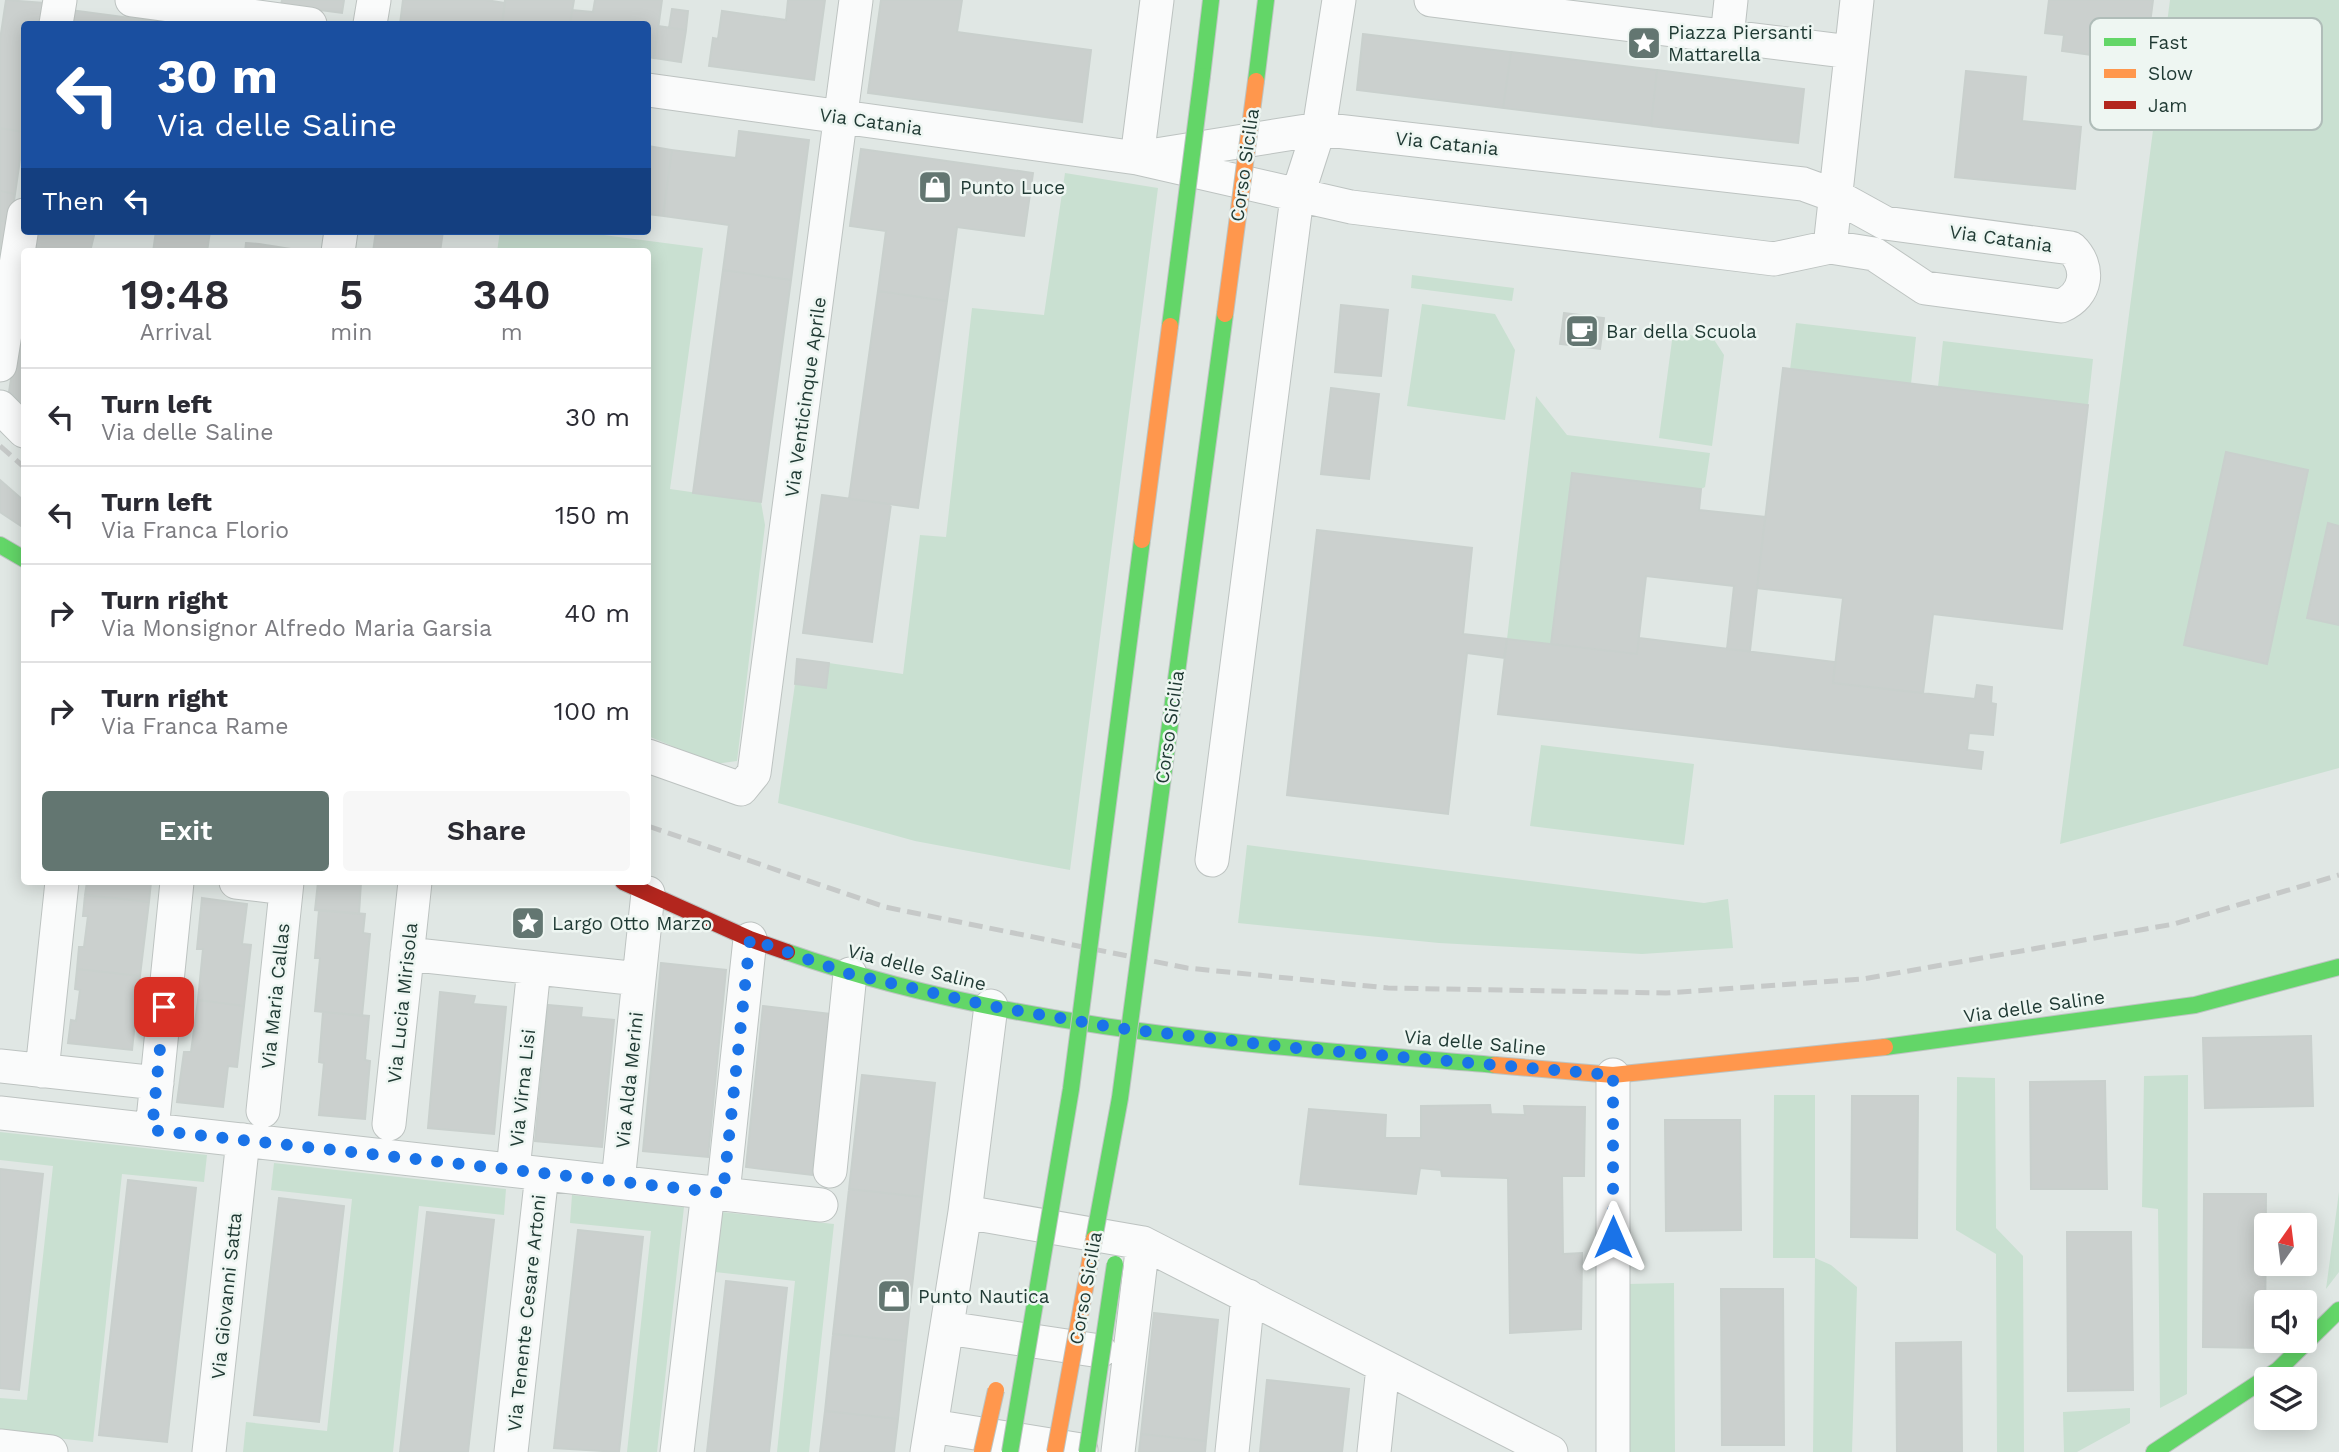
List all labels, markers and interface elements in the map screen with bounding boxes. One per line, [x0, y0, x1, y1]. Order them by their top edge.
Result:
legend [2090, 18, 2322, 130]
place label: Piazza Piersanti Mattarella [1668, 21, 1813, 66]
place icon: Piazza Piersanti Mattarella [1625, 24, 1663, 62]
text: Fast [2148, 31, 2187, 54]
text: 30 m [157, 47, 278, 105]
icon: left [42, 49, 133, 140]
text: Slow [2148, 62, 2193, 85]
text: Jam [2148, 94, 2187, 117]
street label: Via Catania [818, 103, 924, 140]
text: Via delle Saline [157, 106, 397, 144]
street label: Corso Sicilia [1225, 107, 1264, 223]
street label: Via Catania [1394, 127, 1500, 160]
shop icon: Punto Luce [916, 168, 954, 206]
place label: Punto Luce [960, 176, 1065, 199]
icon: left [118, 182, 156, 220]
text: Then [42, 186, 104, 216]
street label: Via Catania [1948, 220, 2054, 257]
text: 19:48 [121, 270, 230, 319]
text: 5 [339, 270, 364, 319]
text: 340 [473, 270, 551, 319]
street label: Via Venticinque Aprile [780, 295, 831, 499]
cafe icon: Bar della Scuola [1563, 312, 1601, 350]
text: Arrival [140, 319, 211, 346]
text: min [330, 319, 372, 346]
text: m [501, 319, 523, 346]
place label: Bar della Scuola [1606, 320, 1757, 343]
text: Turn left [101, 389, 212, 419]
icon: left [42, 398, 80, 436]
text: 30 m [565, 402, 630, 432]
text: Via delle Saline [101, 419, 273, 446]
text: Turn left [101, 487, 212, 517]
icon: left [42, 496, 80, 534]
text: 150 m [555, 500, 630, 530]
text: Via Franca Florio [101, 517, 289, 544]
text: Turn right [101, 585, 228, 615]
icon: right [42, 594, 80, 632]
text: 40 m [564, 598, 630, 628]
text: Via Monsignor Alfredo Maria Garsia [101, 615, 492, 642]
street label: Corso Sicilia [1150, 669, 1189, 785]
text: Turn right [101, 683, 228, 713]
icon: right [42, 692, 80, 730]
text: 100 m [554, 696, 630, 726]
text: Via Franca Rame [101, 713, 288, 740]
button: Exit [42, 791, 329, 871]
button: Share [343, 791, 630, 871]
place icon: Largo Otto Marzo [509, 904, 547, 942]
place label: Largo Otto Marzo [552, 912, 712, 935]
street label: Via Lucia Mirisola [383, 921, 422, 1085]
street label: Via Maria Callas [256, 922, 295, 1070]
street label: Via delle Saline [845, 939, 989, 996]
pin [134, 977, 194, 1037]
street label: Via delle Saline [1962, 985, 2106, 1028]
icon: arrive [145, 988, 183, 1026]
street label: Via Alda Merini [611, 1011, 648, 1149]
street label: Via delle Saline [1403, 1025, 1547, 1060]
street label: Via Virna Lisi [505, 1028, 540, 1148]
street label: Via Tenente Cesare Artoni [503, 1193, 550, 1433]
position arrow [1576, 1200, 1650, 1274]
street label: Via Giovanni Satta [206, 1211, 247, 1381]
north arrow [2254, 1213, 2317, 1276]
map controls [2254, 1213, 2317, 1430]
street label: Corso Sicilia [1064, 1230, 1107, 1346]
shop icon: Punto Nautica [875, 1277, 913, 1315]
place label: Punto Nautica [918, 1285, 1050, 1308]
button: sound [2254, 1290, 2317, 1353]
button: layers [2254, 1367, 2317, 1430]

